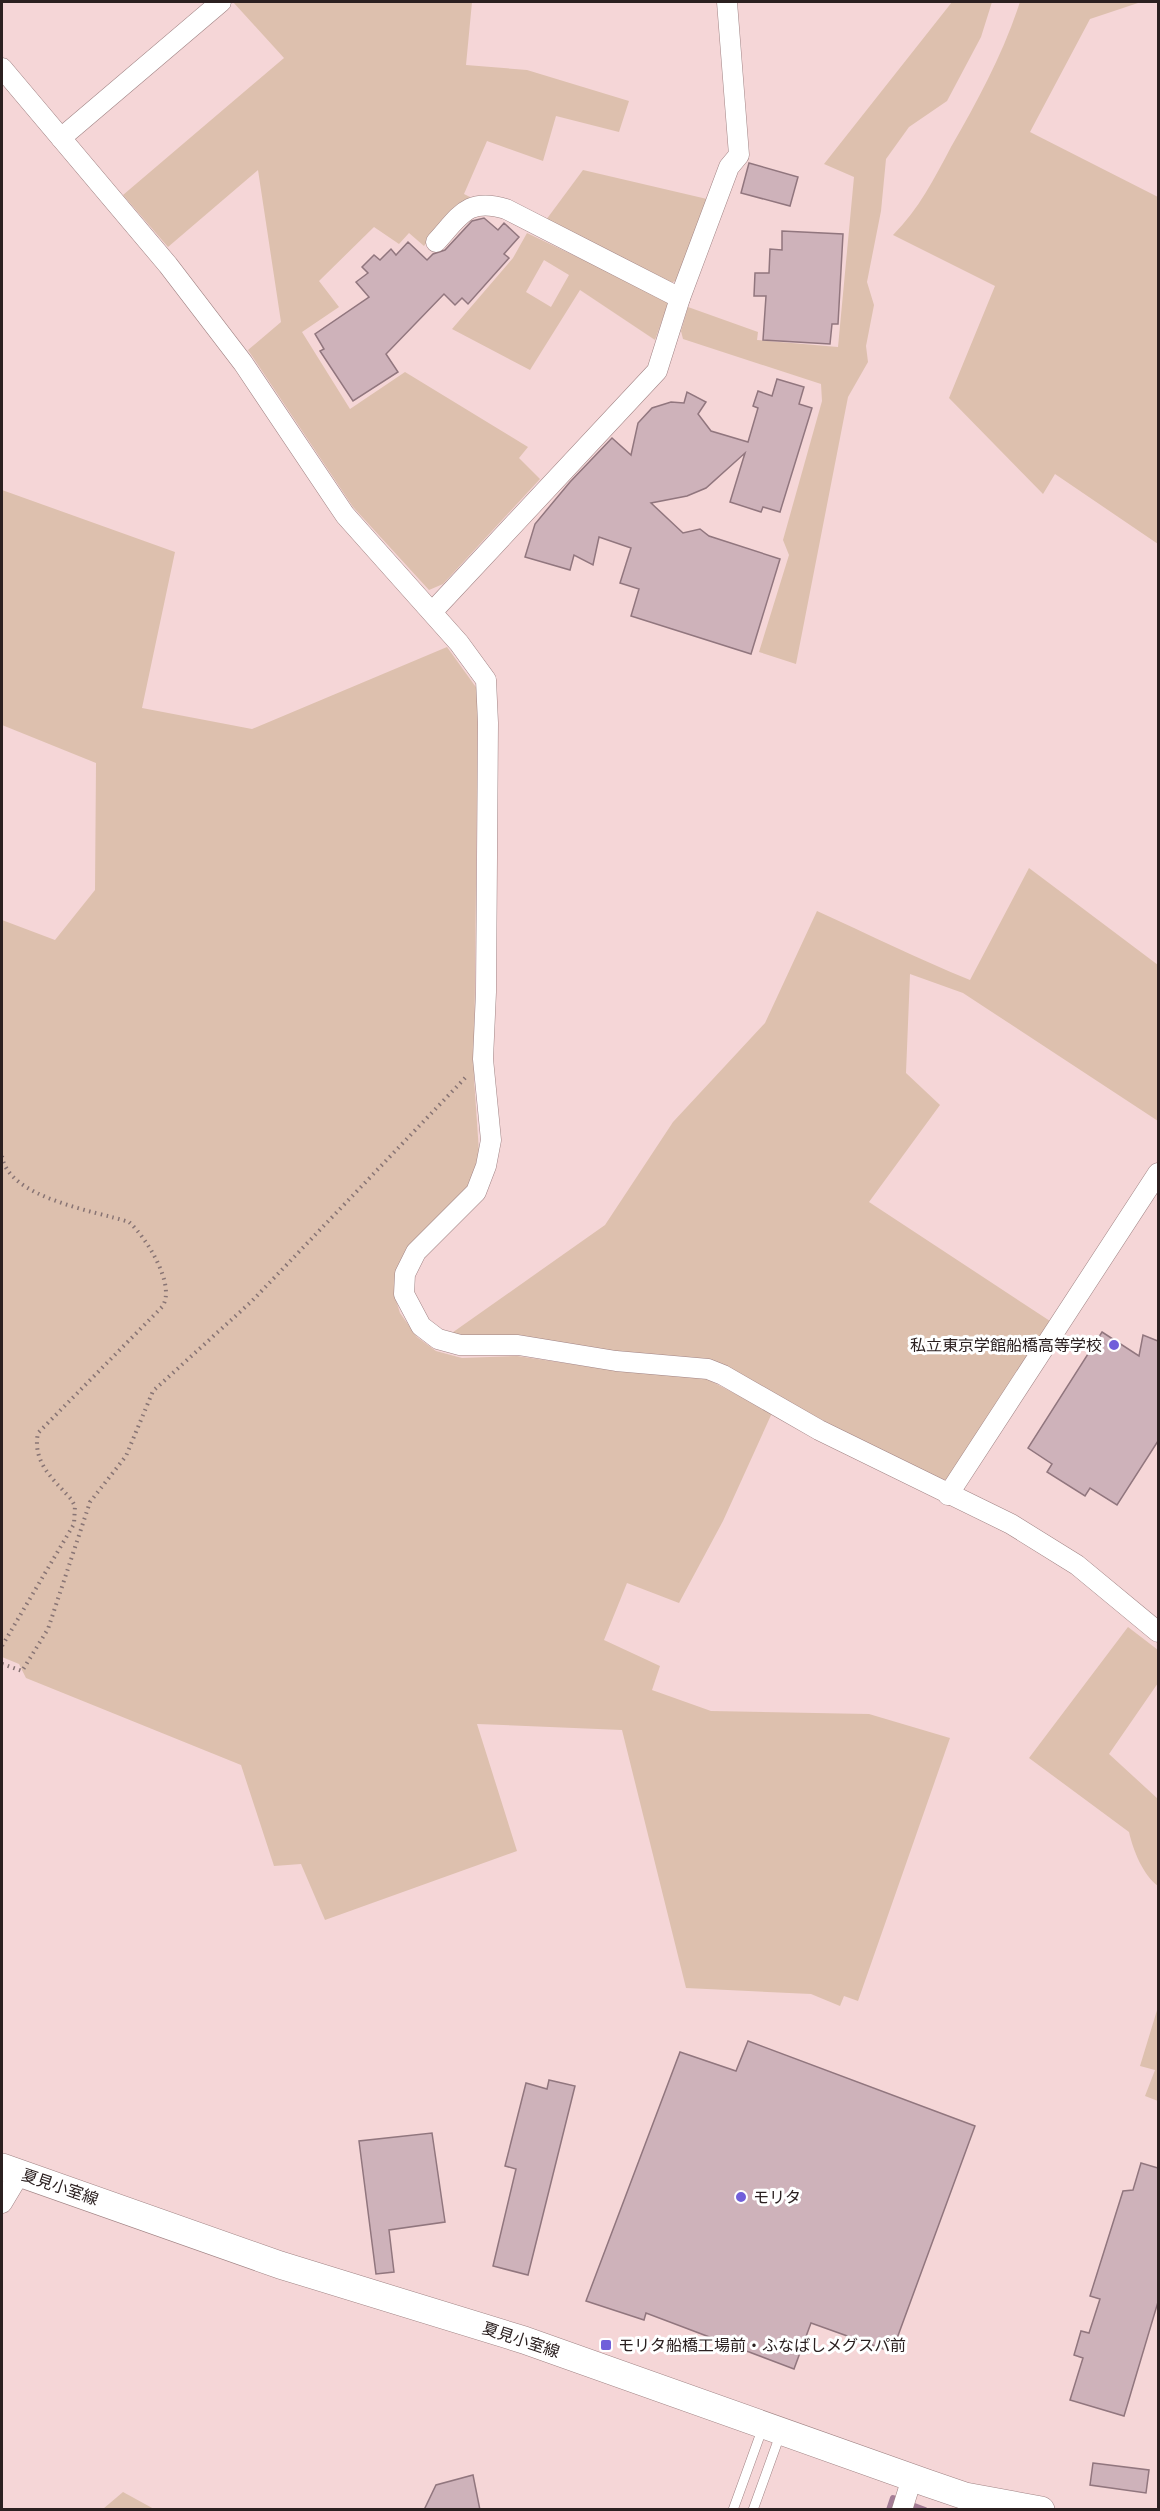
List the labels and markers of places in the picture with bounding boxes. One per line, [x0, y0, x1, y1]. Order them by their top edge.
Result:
place label: 私立東京学館船橋高等学校 [910, 1336, 1102, 1355]
marker: 私立東京学館船橋高等学校 [1107, 1338, 1121, 1352]
place label: モリタ [753, 2188, 801, 2207]
marker: モリタ [734, 2190, 748, 2204]
place label: モリタ船橋工場前・ふなばしメグスパ前 [618, 2336, 906, 2355]
marker: モリタ船橋工場前・ふなばしメグスパ前 [599, 2338, 613, 2352]

